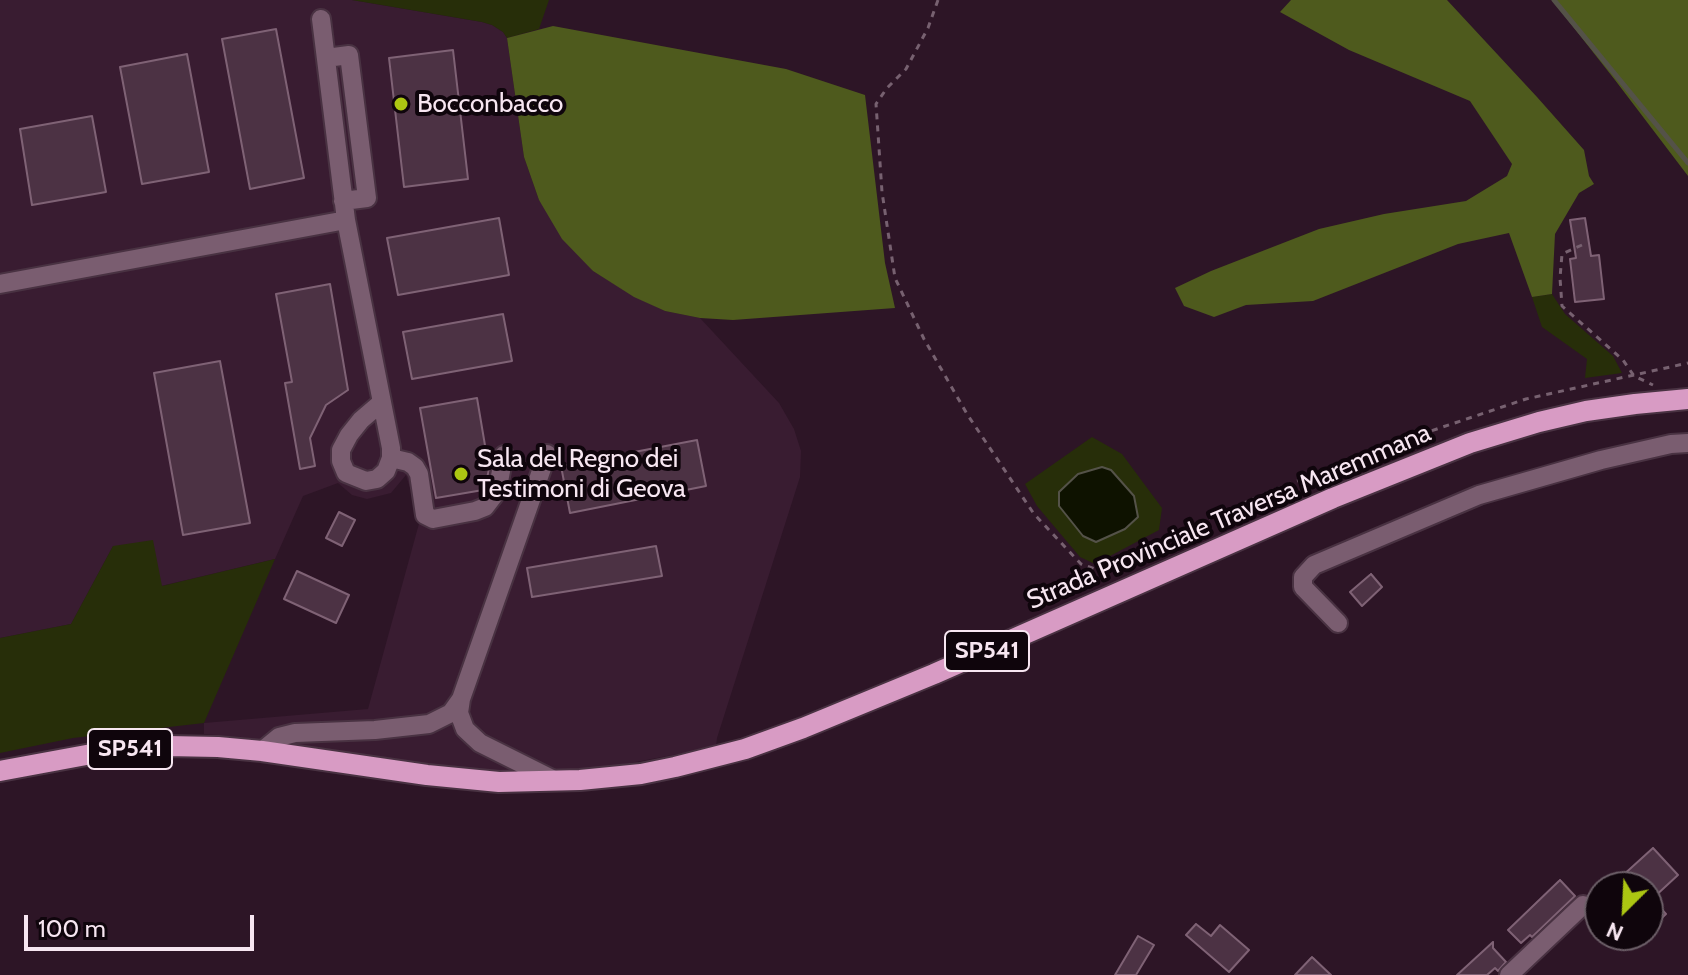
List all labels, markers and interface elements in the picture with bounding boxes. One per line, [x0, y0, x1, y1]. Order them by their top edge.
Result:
place label: Bocconbacco [417, 88, 563, 120]
marker: Bocconbacco [392, 95, 410, 113]
street label: Strada Provinciale Traversa Maremmana [1022, 418, 1436, 616]
place label: Sala del Regno dei Testimoni di Geova [477, 443, 686, 504]
marker: Sala del Regno dei Testimoni di Geova [452, 465, 470, 483]
road number: SP541 [945, 631, 1029, 671]
road number: SP541 [88, 729, 172, 769]
north arrow [1584, 871, 1664, 951]
scale bar [28, 899, 258, 949]
text: 100 m [38, 914, 106, 943]
text: N [1602, 916, 1627, 947]

